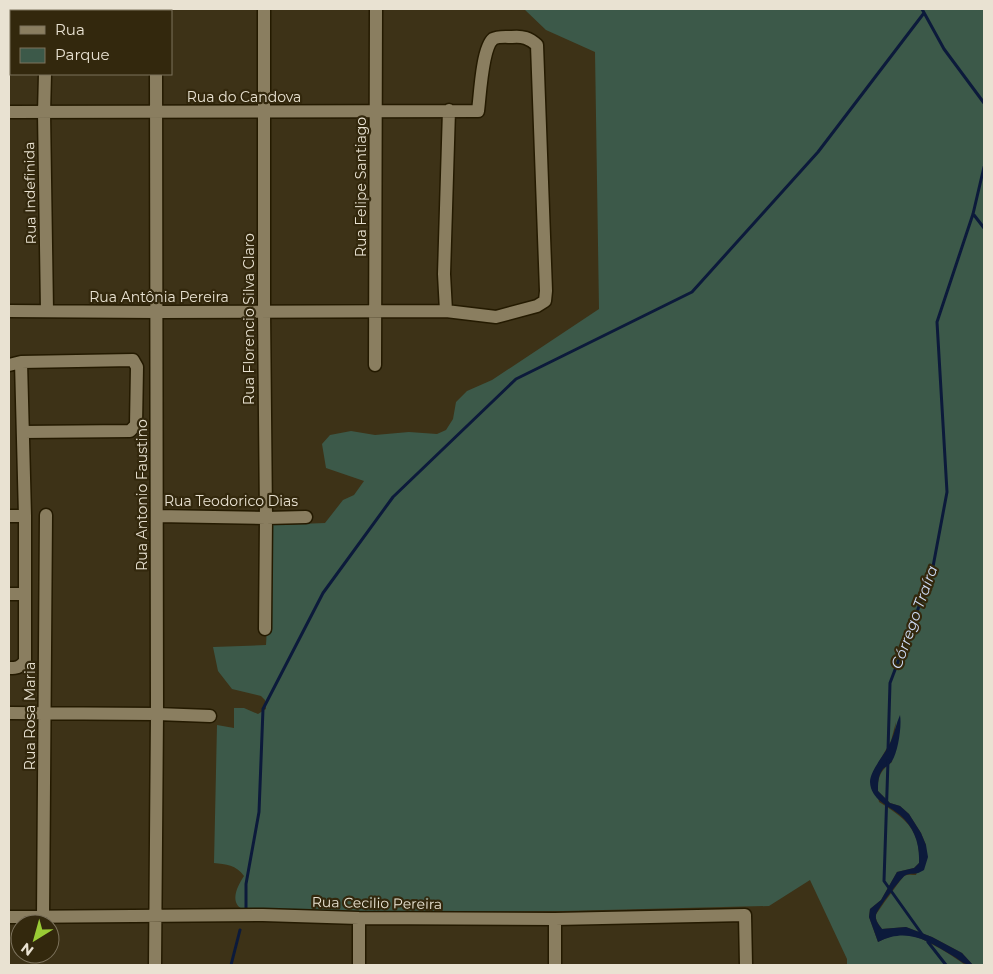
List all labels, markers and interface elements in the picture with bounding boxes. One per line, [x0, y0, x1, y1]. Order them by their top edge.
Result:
legend [10, 10, 172, 75]
text: Rua [55, 20, 85, 39]
text: Parque [55, 45, 110, 64]
street label: Rua do Candova [187, 88, 301, 106]
street label: Rua Felipe Santiago [352, 117, 370, 257]
street label: Rua Indefinida [20, 142, 40, 244]
street label: Rua Florencio Silva Claro [240, 233, 258, 405]
street label: Rua Antônia Pereira [89, 288, 229, 306]
street label: Rua Antonio Faustino [133, 419, 151, 571]
street label: Rua Teodorico Dias [164, 492, 298, 510]
water label: Córrego Traíra [886, 563, 942, 671]
street label: Rua Rosa Maria [21, 662, 39, 770]
street label: Rua Cecilio Pereira [312, 893, 442, 913]
north arrow [10, 914, 60, 964]
text: N [17, 939, 37, 960]

